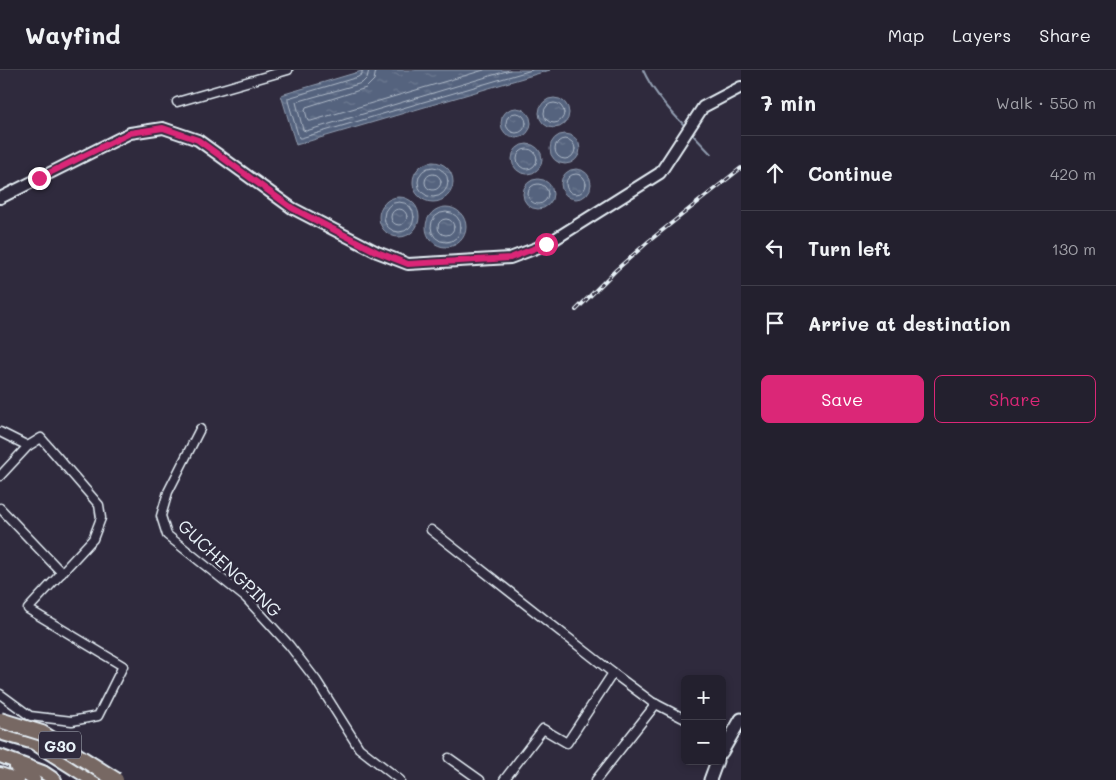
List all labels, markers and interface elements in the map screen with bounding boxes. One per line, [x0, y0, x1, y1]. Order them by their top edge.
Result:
text: Wayfind [25, 19, 121, 50]
text: Map [888, 23, 924, 47]
text: Layers [952, 23, 1011, 47]
text: Share [1039, 23, 1091, 47]
text: 7 min [761, 89, 816, 116]
text: Walk · 550 m [996, 92, 1096, 113]
icon: ahead [761, 159, 789, 187]
text: Continue [808, 161, 893, 186]
text: 420 m [1050, 163, 1096, 184]
route end [28, 167, 51, 190]
route start [535, 233, 558, 256]
icon: left [761, 234, 789, 262]
text: Turn left [808, 236, 891, 261]
text: 130 m [1052, 238, 1096, 259]
icon: arrive [761, 309, 789, 337]
text: Arrive at destination [808, 311, 1011, 336]
button: Save [761, 375, 924, 423]
button: Share [934, 375, 1096, 423]
street label: GUCHENGPING [173, 514, 287, 622]
map controls [681, 675, 726, 765]
button: + [681, 675, 726, 720]
button: − [681, 720, 726, 765]
road number: G30 [39, 732, 81, 758]

